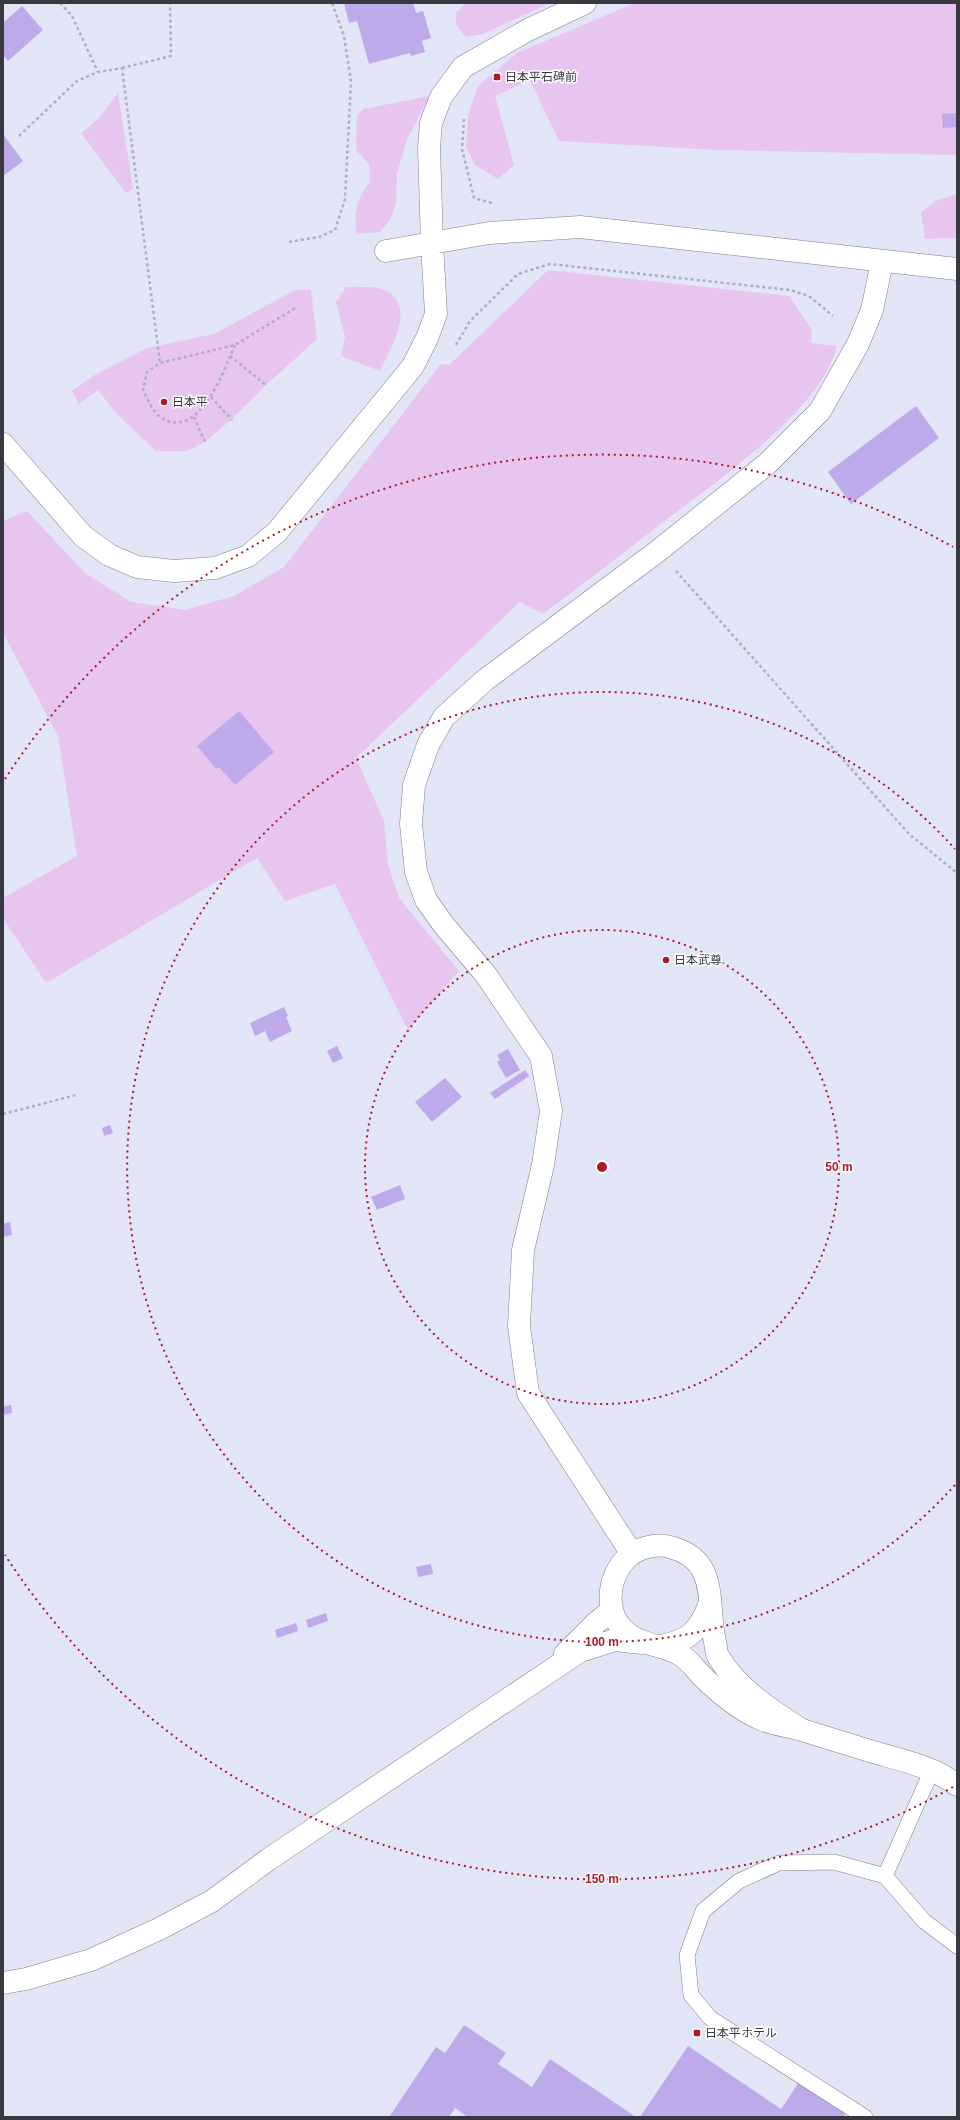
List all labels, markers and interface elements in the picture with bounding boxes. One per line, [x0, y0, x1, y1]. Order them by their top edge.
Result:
place label: 日本平石碑前 [505, 70, 577, 84]
marker: 日本平石碑前 [492, 72, 502, 82]
place label: 日本平 [172, 395, 208, 409]
marker: 日本平 [159, 397, 169, 407]
place label: 日本武尊 [674, 953, 722, 967]
marker: 日本武尊 [661, 955, 671, 965]
centre of rings [595, 1160, 609, 1174]
text: 50 m [825, 1160, 853, 1174]
text: 100 m [585, 1635, 619, 1649]
text: 150 m [585, 1872, 619, 1886]
place label: 日本平ホテル [705, 2026, 777, 2040]
marker: 日本平ホテル [692, 2028, 702, 2038]

